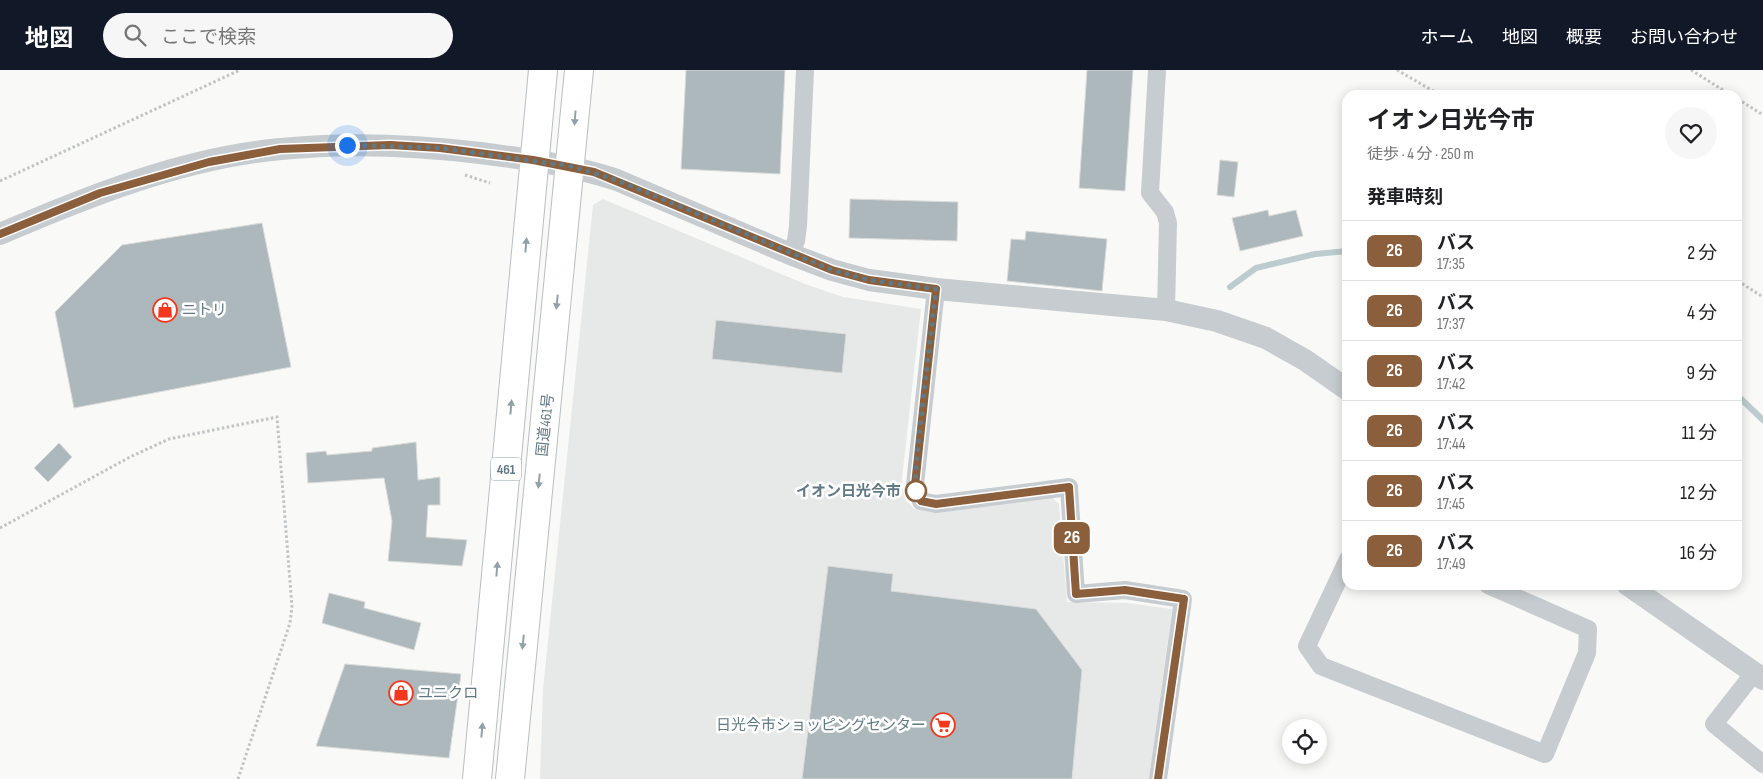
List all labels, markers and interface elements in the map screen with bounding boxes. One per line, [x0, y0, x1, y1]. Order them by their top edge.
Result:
search box [103, 13, 453, 58]
icon: search [121, 21, 149, 49]
text: 地図 [25, 24, 73, 53]
text: ここで検索 [161, 26, 256, 49]
text: ホーム [1421, 27, 1474, 48]
text: 地図 [1502, 27, 1538, 48]
text: 概要 [1566, 27, 1602, 48]
text: お問い合わせ [1630, 27, 1738, 48]
text: イオン日光今市 [1367, 106, 1535, 135]
button: heart [1665, 107, 1717, 159]
one-way arrow [570, 110, 578, 126]
your location [335, 133, 360, 158]
text: 徒歩 · 4 分 · 250 m [1367, 145, 1474, 164]
text: 発車時刻 [1367, 186, 1443, 209]
text: バス [1437, 232, 1475, 255]
one-way arrow [522, 237, 530, 253]
text: 26 [1386, 240, 1403, 261]
text: 2 分 [1687, 242, 1717, 265]
text: 17:35 [1437, 255, 1465, 274]
text: バス [1437, 292, 1475, 315]
one-way arrow [552, 294, 560, 310]
shop icon: ニトリ [152, 297, 178, 323]
text: 26 [1386, 300, 1403, 321]
place label: ニトリ [182, 301, 227, 320]
text: 4 分 [1687, 302, 1717, 325]
text: 17:37 [1437, 315, 1465, 334]
text: バス [1437, 352, 1475, 375]
text: 26 [1386, 360, 1403, 381]
text: 9 分 [1687, 362, 1717, 385]
text: 17:42 [1437, 375, 1465, 394]
street label: 国道461号 [533, 393, 558, 457]
one-way arrow [508, 399, 516, 415]
text: バス [1437, 412, 1475, 435]
text: 26 [1386, 420, 1403, 441]
text: 11 分 [1682, 422, 1717, 445]
text: 17:44 [1437, 435, 1465, 454]
road number: 461 [491, 458, 521, 480]
text: バス [1437, 472, 1475, 495]
one-way arrow [535, 473, 543, 489]
marker: イオン日光今市 [905, 480, 927, 502]
text: 26 [1386, 480, 1403, 501]
place label: イオン日光今市 [796, 482, 901, 501]
text: 12 分 [1680, 482, 1717, 505]
text: 17:45 [1437, 495, 1465, 514]
line badge: 26 [1050, 522, 1094, 554]
text: 26 [1064, 527, 1080, 548]
text: バス [1437, 532, 1475, 555]
text: 26 [1386, 540, 1403, 561]
text: 16 分 [1680, 542, 1717, 565]
text: 17:49 [1437, 555, 1466, 574]
one-way arrow [493, 560, 501, 576]
one-way arrow [519, 635, 527, 651]
shop icon: ユニクロ [388, 680, 414, 706]
place label: ユニクロ [418, 684, 478, 703]
supermarket icon: 日光今市ショッピングセンター [930, 712, 956, 738]
place label: 日光今市ショッピングセンター [716, 716, 926, 735]
map controls [1282, 719, 1327, 764]
button: locate [1282, 719, 1327, 764]
one-way arrow [478, 722, 486, 738]

